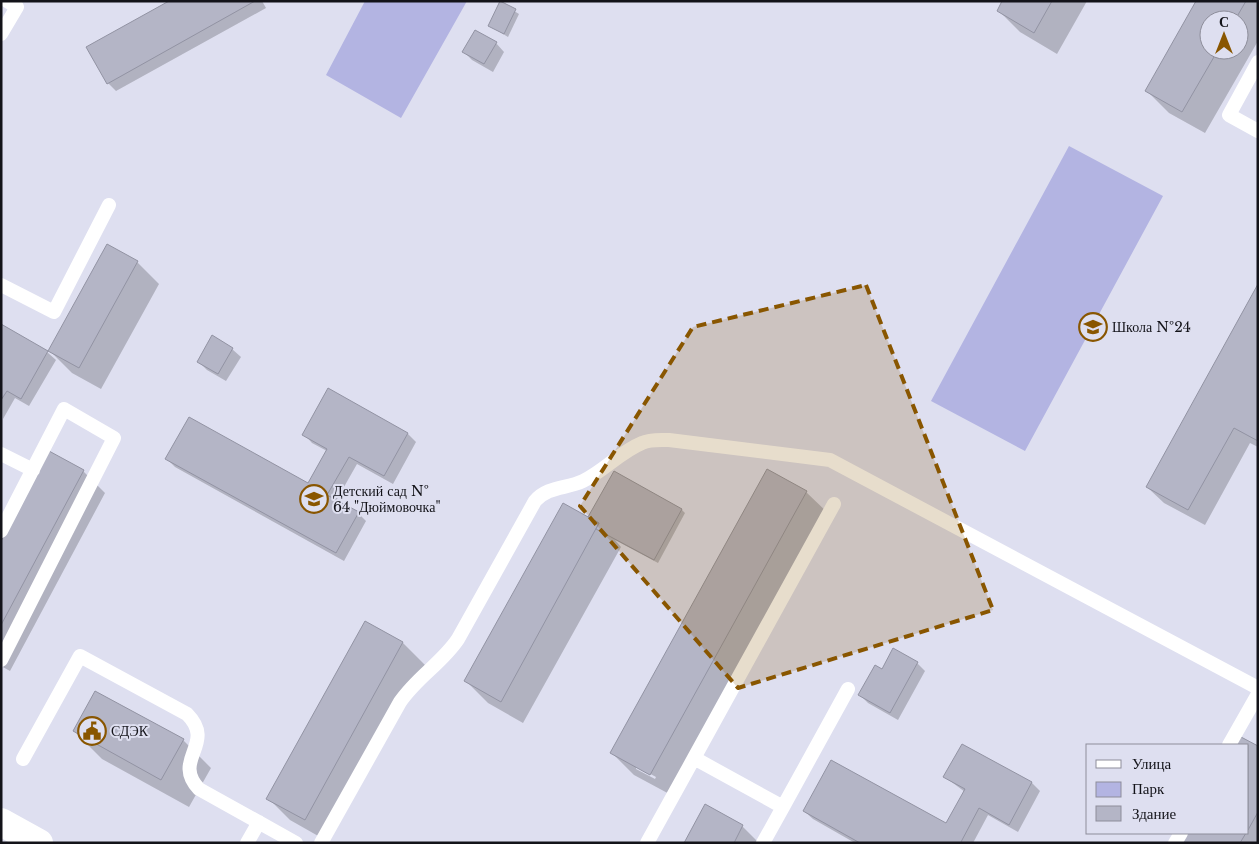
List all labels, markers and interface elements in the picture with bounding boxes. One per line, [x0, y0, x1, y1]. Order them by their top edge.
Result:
north arrow [1199, 10, 1249, 60]
text: С [1219, 13, 1229, 31]
school or university icon: Школа №24 [1078, 312, 1108, 342]
place label: Школа №24 [1112, 318, 1191, 336]
place label: Детский сад № 64 "Дюймовочка" [333, 482, 441, 516]
school or university icon: Детский сад № 64 "Дюймовочка" [299, 484, 329, 514]
public building icon: СДЭК [77, 716, 107, 746]
place label: СДЭК [111, 722, 149, 740]
legend [1086, 744, 1249, 834]
text: Улица [1132, 754, 1171, 773]
text: Парк [1132, 779, 1165, 798]
text: Здание [1132, 804, 1176, 823]

